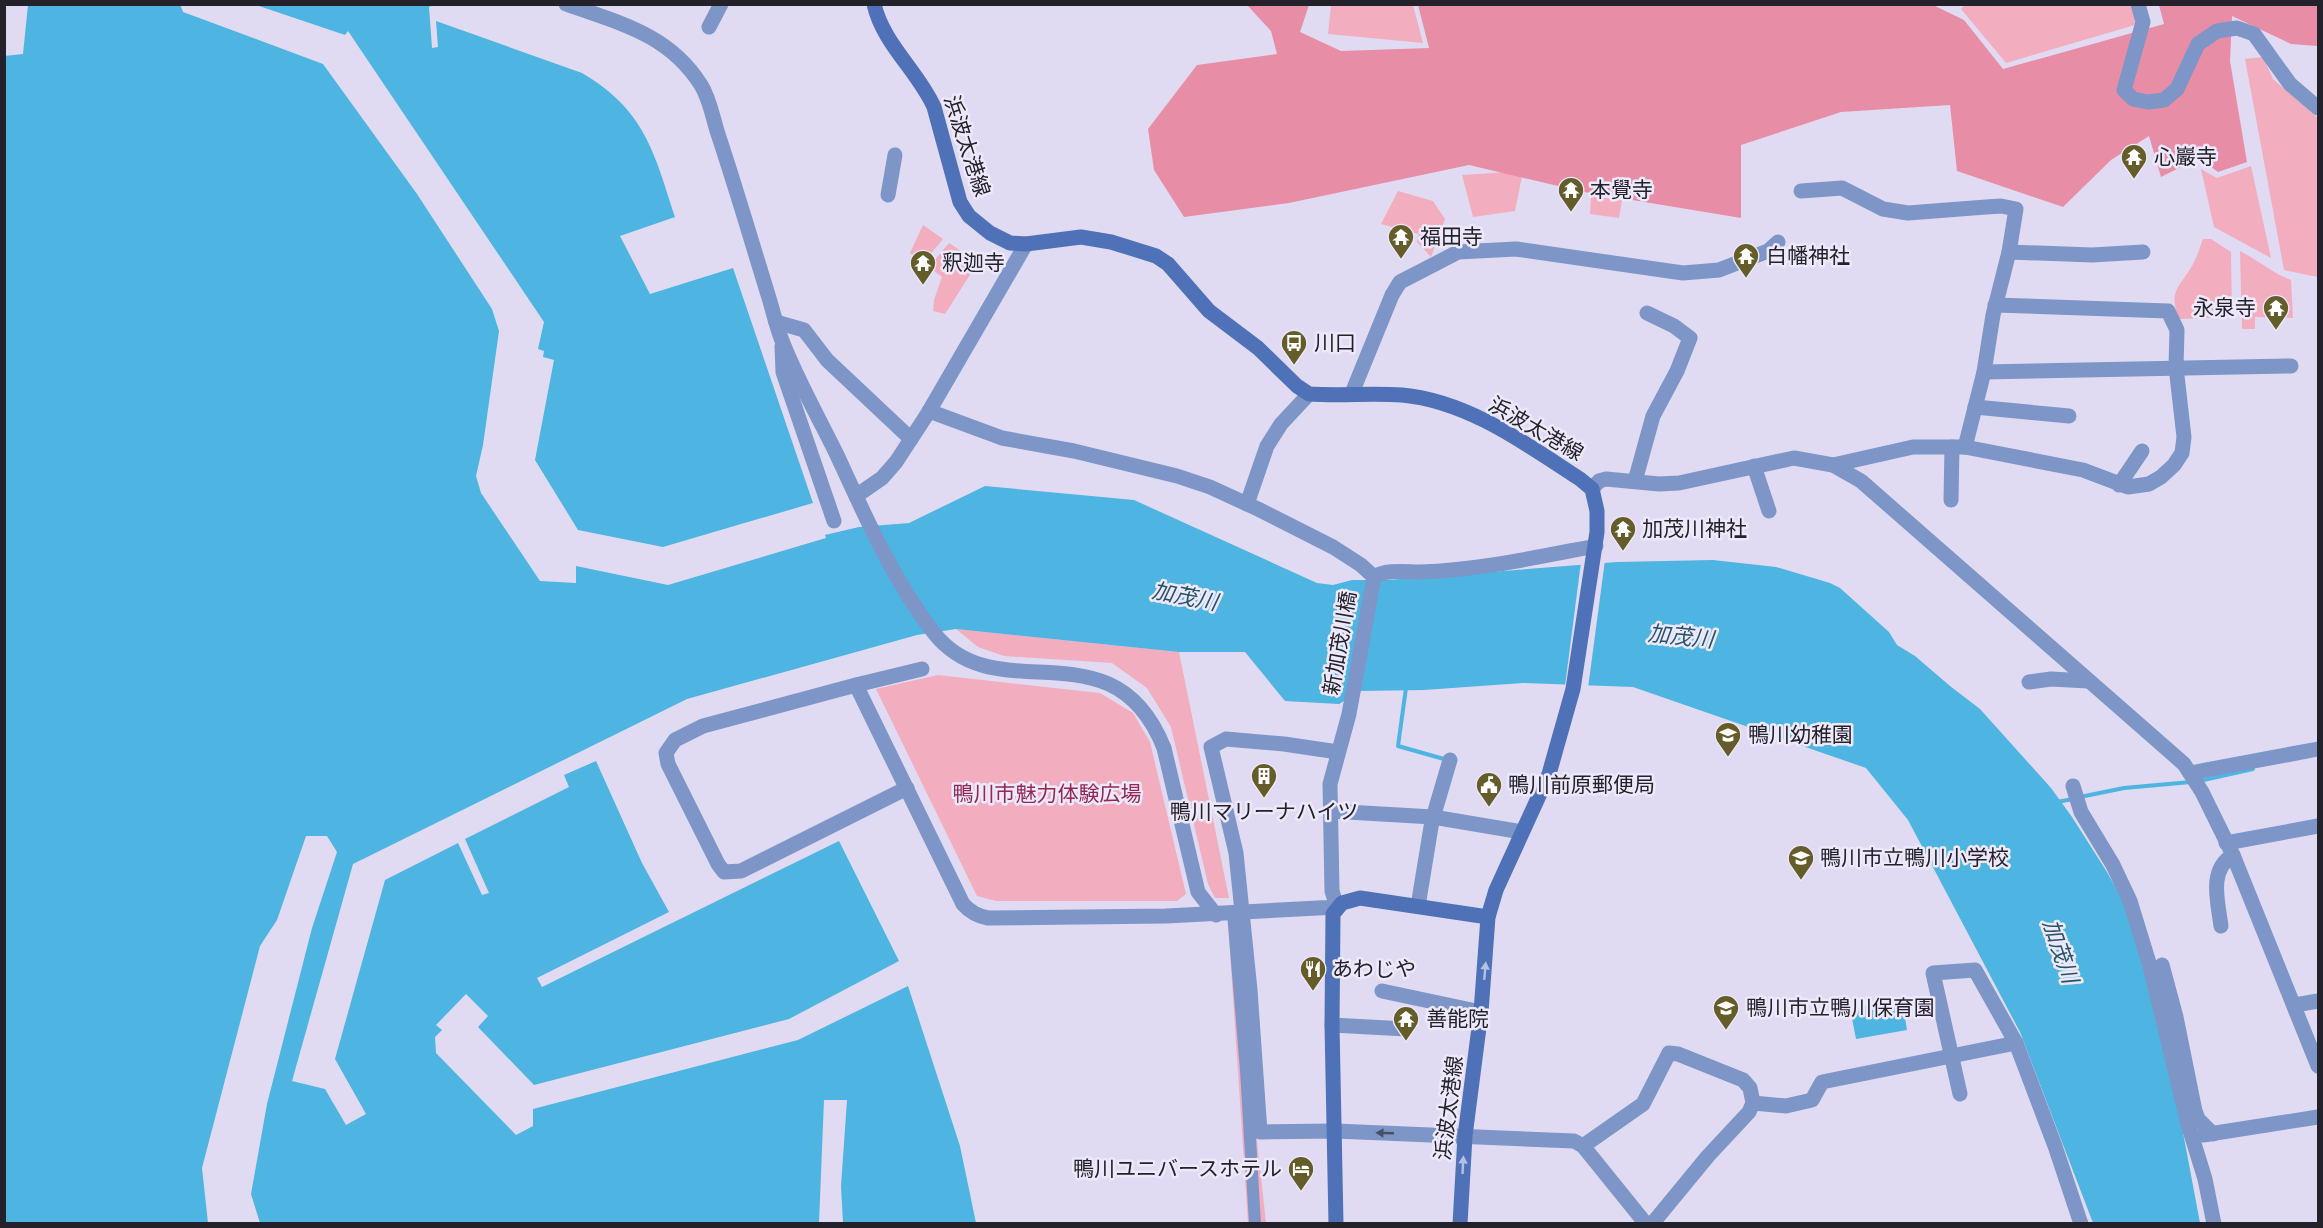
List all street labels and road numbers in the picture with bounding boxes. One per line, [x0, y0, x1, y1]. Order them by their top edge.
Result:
street label: 浜波太港線 [937, 92, 997, 200]
street label: 浜波太港線 [1484, 391, 1588, 467]
street label: 新加茂川橋 [1317, 589, 1363, 697]
street label: 浜波太港線 [1429, 1054, 1469, 1162]

